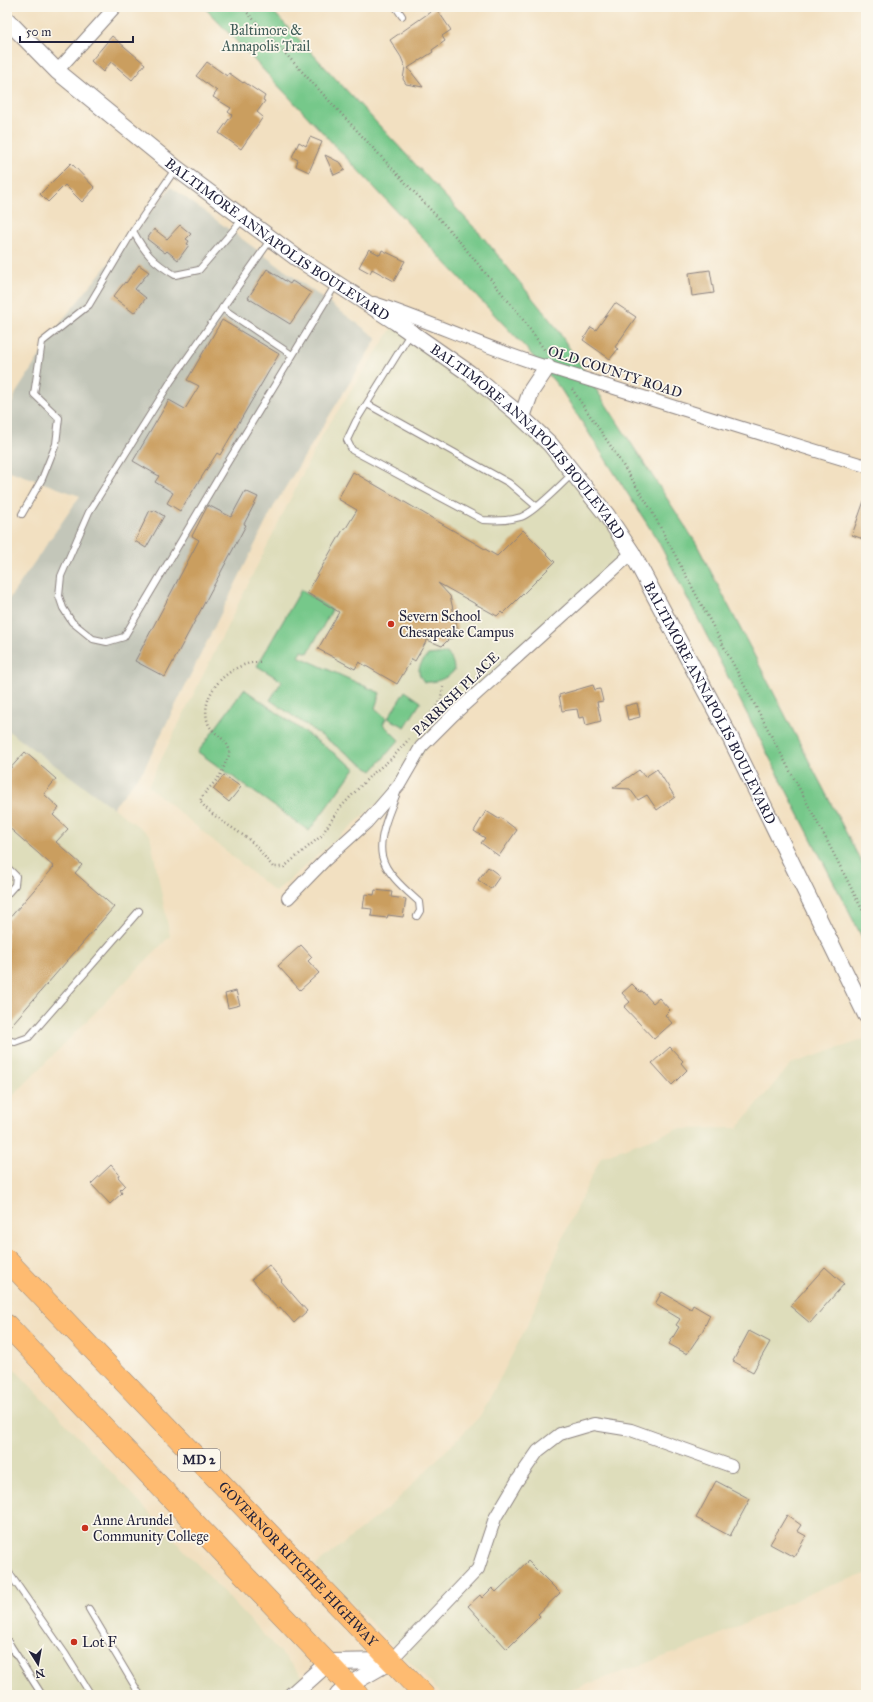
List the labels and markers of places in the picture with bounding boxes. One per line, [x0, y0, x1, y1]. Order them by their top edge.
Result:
place label: Severn School Chesapeake Campus [399, 608, 514, 641]
marker: Severn School Chesapeake Campus [386, 619, 396, 629]
place label: Anne Arundel Community College [92, 1512, 209, 1545]
marker: Anne Arundel Community College [80, 1523, 90, 1533]
place label: Lot F [82, 1634, 117, 1651]
marker: Lot F [69, 1637, 79, 1647]

